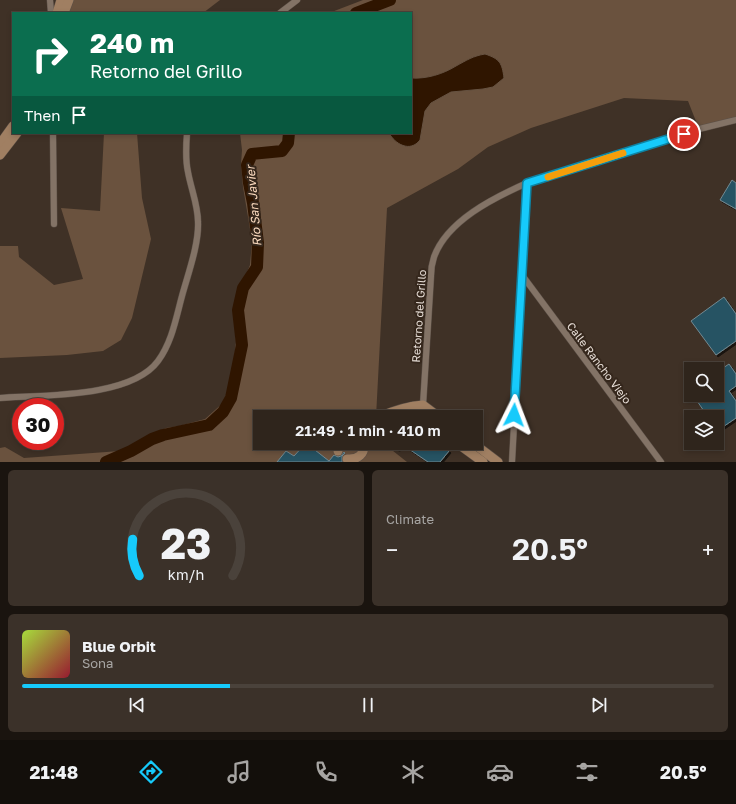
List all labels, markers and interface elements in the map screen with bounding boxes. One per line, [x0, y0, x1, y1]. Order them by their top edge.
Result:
text: 240 m [90, 26, 174, 59]
icon: right [24, 28, 76, 80]
text: Retorno del Grillo [90, 60, 242, 82]
icon: arrive [68, 104, 90, 126]
text: Then [24, 106, 60, 124]
pin [667, 117, 701, 151]
icon: arrive [673, 123, 695, 145]
water label: Río San Javier [242, 163, 265, 247]
street label: Retorno del Grillo [409, 269, 428, 363]
street label: Calle Rancho Viejo [565, 319, 634, 406]
map controls [684, 362, 724, 450]
button: search [684, 362, 724, 402]
position arrow [493, 394, 535, 436]
speed limit sign: 30 [12, 398, 64, 450]
button: layers [684, 410, 724, 450]
text: 21:49 · 1 min · 410 m [295, 421, 441, 439]
text: Climate [386, 511, 434, 527]
text: 23 [161, 518, 211, 568]
text: 20.5° [512, 531, 588, 567]
text: − [386, 536, 398, 563]
text: + [702, 536, 714, 563]
text: km/h [168, 566, 204, 583]
text: Blue Orbit [82, 637, 156, 655]
text: Sona [82, 655, 113, 671]
icon: previous [126, 694, 148, 716]
icon: pause [357, 694, 379, 716]
icon: next [588, 694, 610, 716]
icon: directions [137, 758, 165, 786]
icon: music [225, 758, 253, 786]
icon: phone [312, 758, 340, 786]
icon: climate [399, 758, 427, 786]
icon: car [486, 758, 514, 786]
icon: filters [573, 758, 601, 786]
text: 21:48 [30, 761, 78, 783]
text: 20.5° [660, 761, 706, 783]

